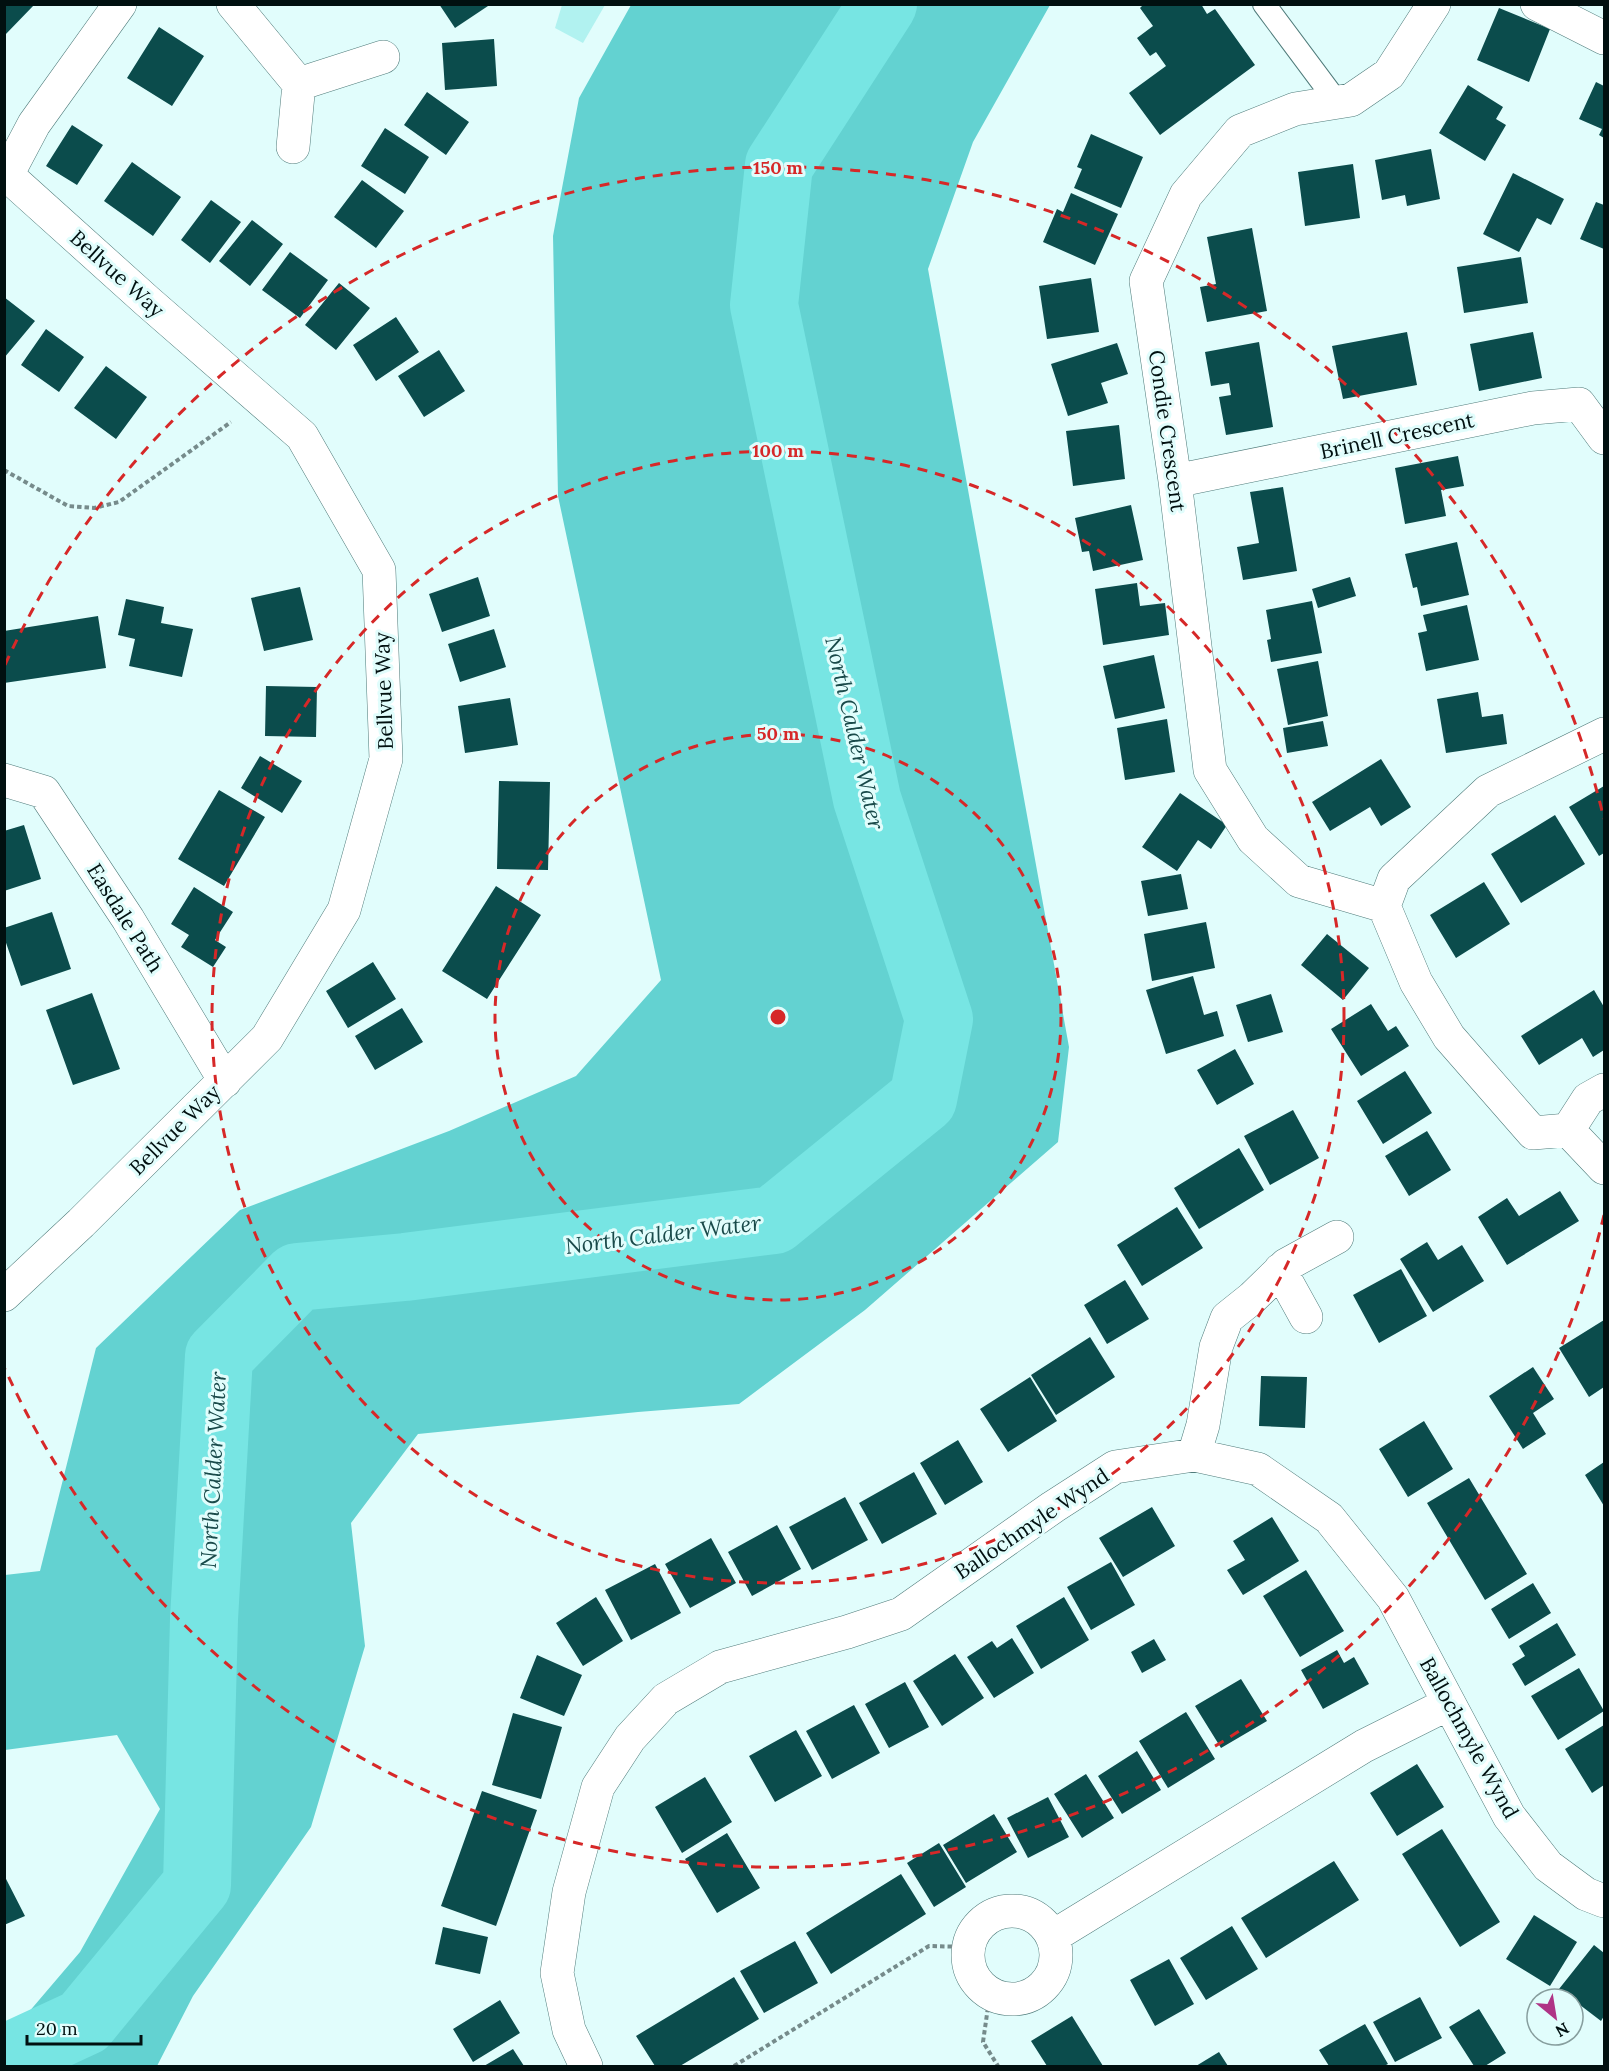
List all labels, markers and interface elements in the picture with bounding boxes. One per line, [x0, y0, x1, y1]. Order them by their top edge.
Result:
text: 150 m [753, 156, 803, 179]
street label: Bellvue Way [65, 224, 170, 323]
street label: Condie Crescent [1143, 348, 1192, 514]
street label: Brinell Crescent [1317, 406, 1477, 465]
text: 100 m [752, 439, 804, 462]
street label: Bellvue Way [368, 632, 399, 750]
water label: North Calder Water [819, 634, 891, 833]
text: 50 m [757, 722, 800, 745]
street label: Easdale Path [81, 858, 170, 977]
centre of rings [768, 1007, 788, 1027]
street label: Bellvue Way [124, 1079, 226, 1181]
water label: North Calder Water [563, 1208, 764, 1260]
water label: North Calder Water [194, 1370, 232, 1569]
street label: Ballochmyle Wynd [949, 1462, 1114, 1585]
street label: Ballochmyle Wynd [1414, 1652, 1525, 1823]
north arrow [1525, 1987, 1585, 2047]
scale bar [27, 2008, 141, 2046]
text: 20 m [36, 2017, 78, 2040]
text: N [1552, 2018, 1573, 2042]

